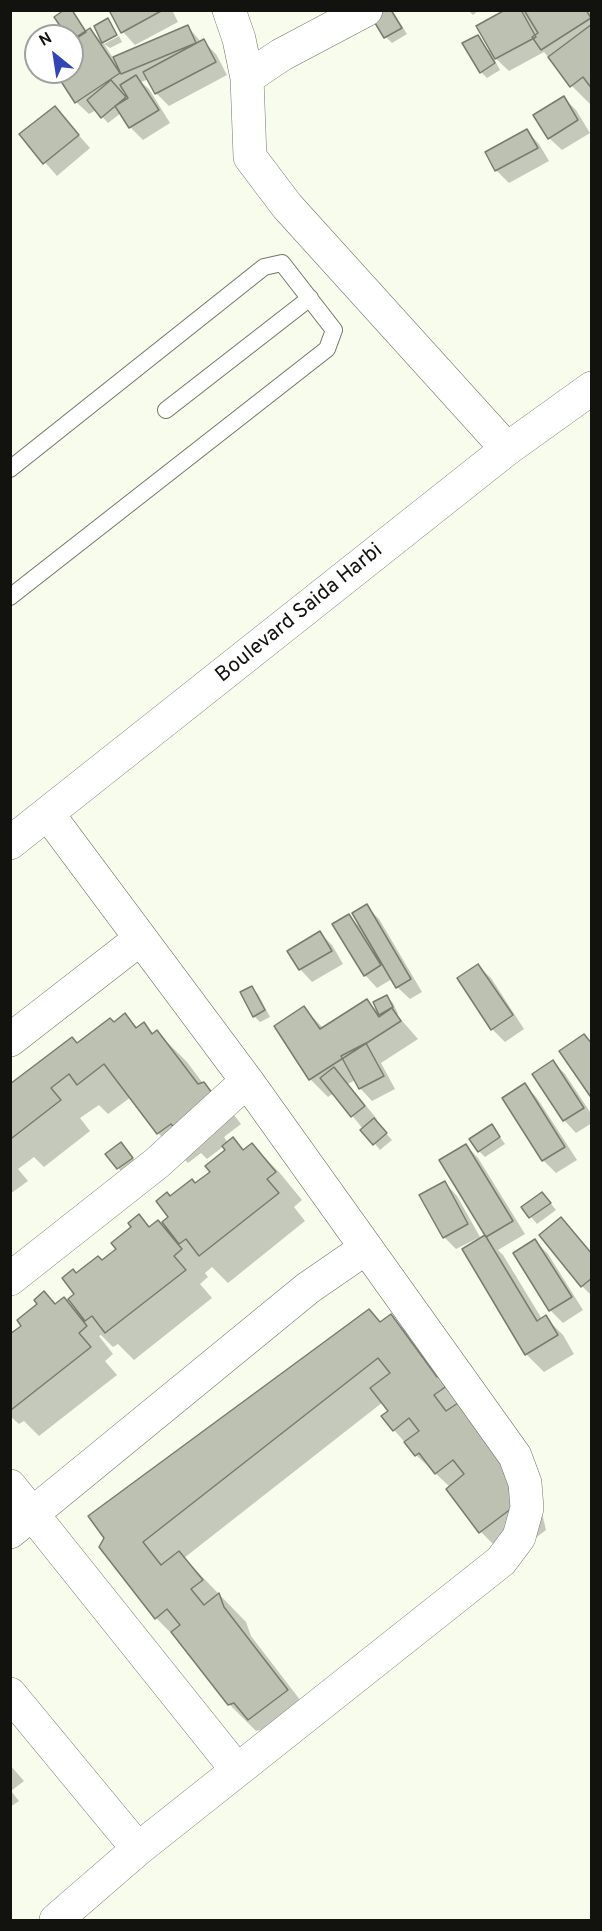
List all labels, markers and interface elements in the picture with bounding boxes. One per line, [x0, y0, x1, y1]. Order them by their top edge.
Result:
north arrow [24, 24, 84, 84]
text: N [36, 29, 56, 52]
street label: Boulevard Saida Harbi [212, 539, 388, 689]

